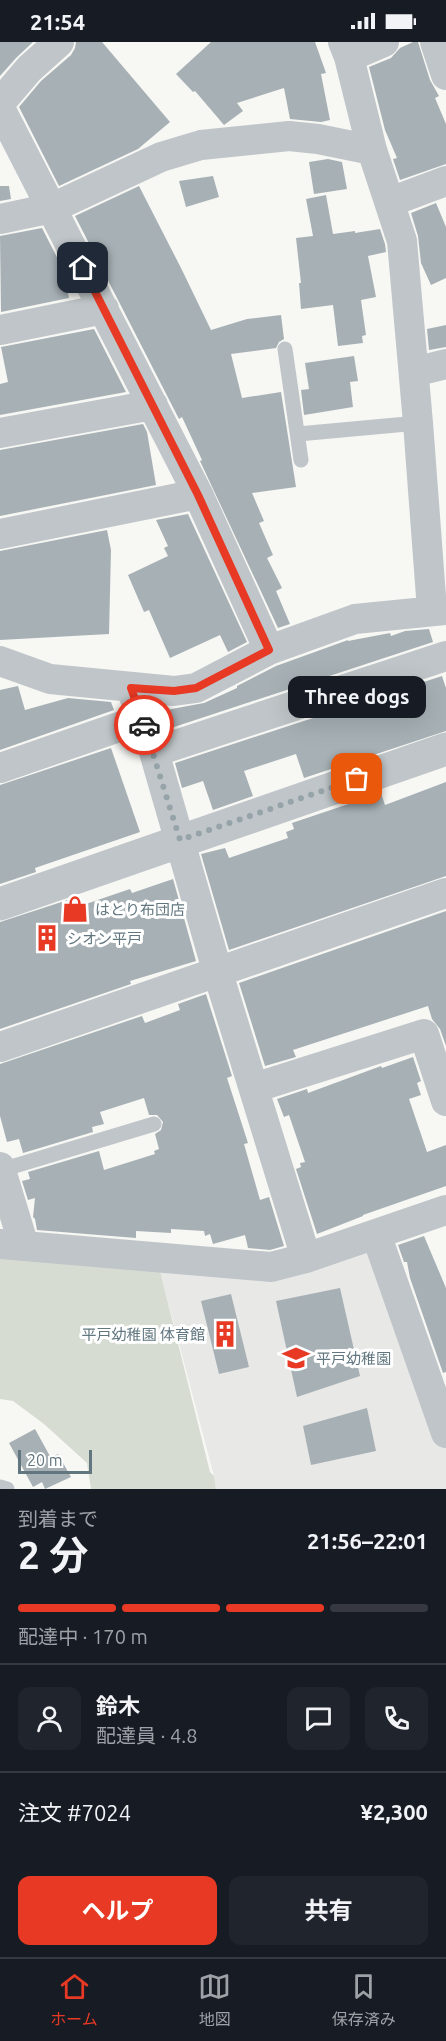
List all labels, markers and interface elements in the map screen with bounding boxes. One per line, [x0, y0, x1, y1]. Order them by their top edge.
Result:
text: 21:54 [30, 9, 85, 34]
pin [57, 242, 108, 293]
icon: home [66, 251, 99, 284]
callout: Three dogs [288, 677, 426, 719]
text: Three dogs [305, 685, 409, 708]
courier [114, 695, 174, 755]
icon: car [128, 709, 161, 742]
pin [331, 753, 382, 804]
icon: bag [340, 762, 373, 795]
shop icon: はとり布団店 [60, 894, 90, 924]
place label: はとり布団店 [95, 901, 185, 918]
building icon: シオン平戸 [32, 923, 62, 953]
place label: シオン平戸 [67, 930, 142, 947]
building icon: 平戸幼稚園 体育館 [210, 1319, 240, 1349]
place label: 平戸幼稚園 体育館 [82, 1326, 205, 1343]
school or university icon: 平戸幼稚園 [281, 1343, 311, 1373]
place label: 平戸幼稚園 [316, 1350, 391, 1367]
scale bar [18, 1447, 92, 1474]
text: 20 m [27, 1451, 63, 1469]
text: 到着まで [18, 1507, 98, 1530]
text: 21:56–22:01 [307, 1528, 428, 1553]
text: 2 分 [18, 1533, 88, 1576]
text: 配達中 · 170 m [18, 1625, 148, 1648]
button: person [18, 1687, 81, 1750]
button: chat [287, 1687, 350, 1750]
button: phone [365, 1687, 428, 1750]
text: 鈴木 [96, 1693, 140, 1718]
text: 配達員 · 4.8 [96, 1724, 198, 1747]
text: ¥2,300 [361, 1799, 428, 1824]
text: 注文 #7024 [18, 1800, 131, 1825]
button: ヘルプ [18, 1876, 217, 1945]
button: 共有 [229, 1876, 428, 1945]
tab: ホーム [50, 1970, 98, 2030]
tab: 地図 [198, 1970, 231, 2030]
tab: 保存済み [332, 1970, 396, 2030]

